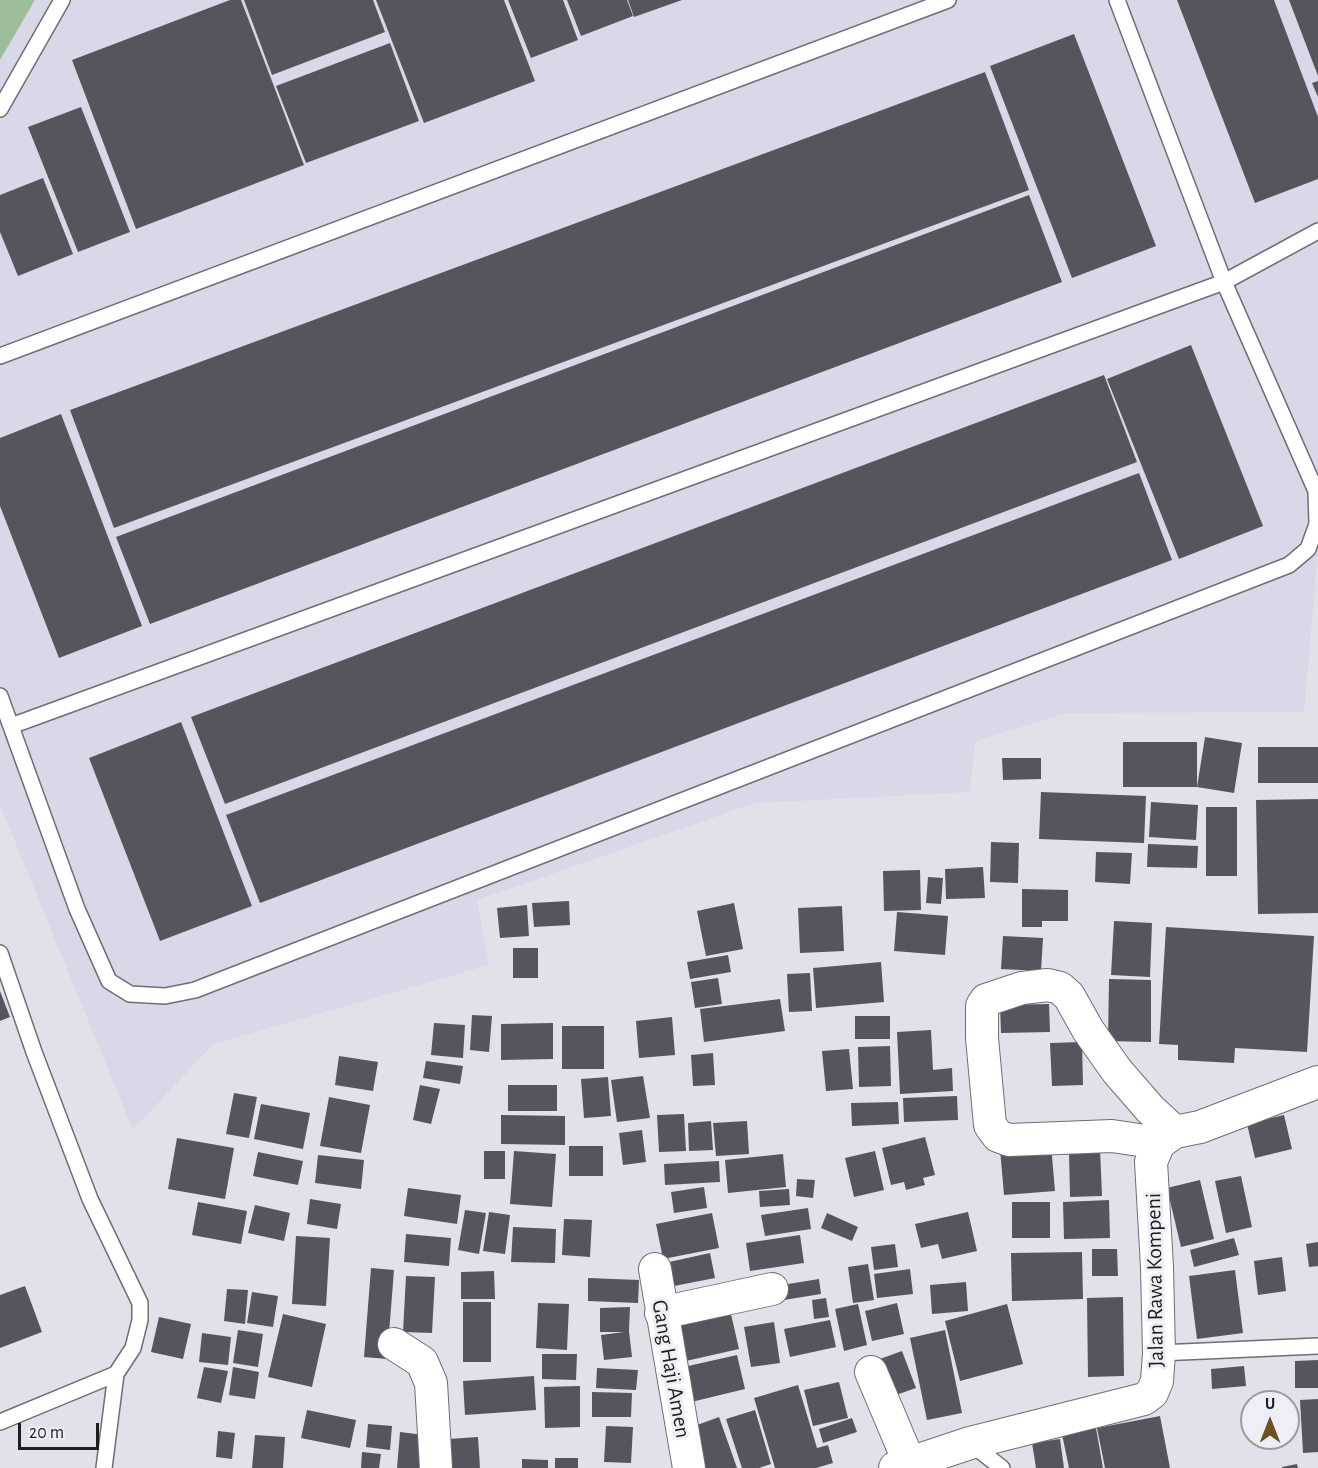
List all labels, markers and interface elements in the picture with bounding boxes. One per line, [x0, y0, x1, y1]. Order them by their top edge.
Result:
street label: Jalan Rawa Kompeni [1140, 1193, 1170, 1367]
street label: Gang Haji Amen [646, 1298, 696, 1440]
north arrow [1240, 1390, 1300, 1450]
text: U [1265, 1396, 1275, 1412]
scale bar [21, 1411, 102, 1449]
text: 20 m [29, 1424, 64, 1442]

